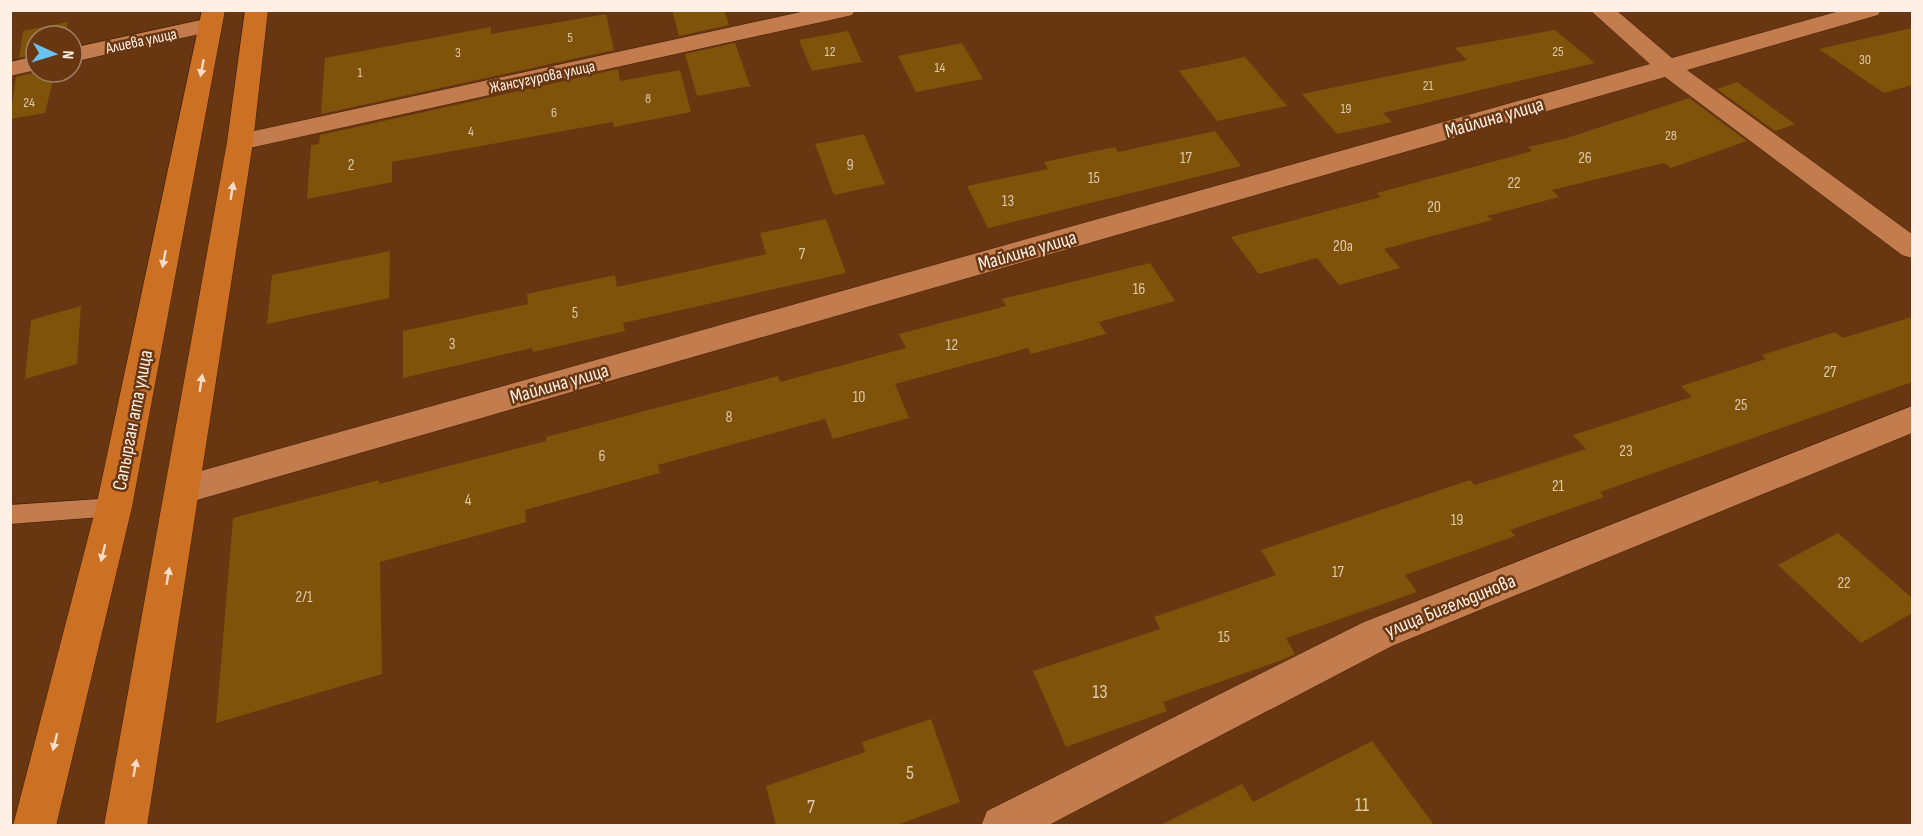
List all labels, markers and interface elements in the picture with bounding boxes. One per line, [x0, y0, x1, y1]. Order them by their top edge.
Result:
north arrow [24, 24, 84, 84]
street label: Алиева улица [103, 25, 179, 58]
house number: 5 [567, 29, 573, 46]
house number: 12 [825, 43, 836, 60]
house number: 25 [1552, 43, 1564, 60]
house number: 3 [455, 44, 461, 61]
text: N [58, 50, 77, 60]
house number: 30 [1859, 51, 1871, 68]
street label: Жансугурова улица [488, 57, 597, 98]
one-way arrow [197, 58, 206, 77]
house number: 14 [935, 59, 946, 76]
house number: 1 [358, 64, 363, 81]
house number: 21 [1423, 77, 1433, 94]
house number: 8 [645, 90, 651, 107]
street label: Майлина улица [1442, 92, 1546, 143]
house number: 24 [23, 94, 35, 111]
house number: 19 [1340, 100, 1352, 117]
house number: 6 [551, 104, 557, 121]
house number: 4 [468, 123, 474, 140]
house number: 28 [1665, 127, 1677, 144]
house number: 17 [1180, 149, 1193, 168]
house number: 26 [1578, 149, 1592, 168]
house number: 2 [348, 156, 354, 175]
house number: 9 [846, 156, 854, 175]
house number: 15 [1088, 169, 1100, 188]
house number: 22 [1507, 174, 1521, 193]
one-way arrow [227, 181, 236, 200]
house number: 13 [1002, 192, 1014, 211]
house number: 20 [1427, 198, 1441, 217]
street label: Майлина улица [975, 225, 1079, 276]
house number: 20а [1333, 237, 1353, 256]
house number: 7 [799, 245, 806, 264]
one-way arrow [159, 250, 168, 269]
house number: 16 [1133, 280, 1145, 299]
house number: 5 [572, 304, 578, 323]
house number: 3 [449, 335, 455, 354]
house number: 12 [946, 336, 958, 355]
street label: Сапырган ата улица [108, 348, 158, 492]
street label: Майлина улица [507, 358, 611, 409]
house number: 27 [1823, 363, 1837, 382]
one-way arrow [196, 374, 205, 393]
house number: 10 [853, 388, 865, 407]
house number: 25 [1734, 396, 1748, 415]
house number: 8 [725, 408, 733, 427]
house number: 23 [1619, 442, 1633, 461]
house number: 6 [598, 447, 606, 466]
house number: 21 [1552, 477, 1565, 496]
house number: 4 [465, 491, 472, 510]
house number: 19 [1451, 511, 1463, 530]
one-way arrow [97, 543, 107, 562]
house number: 17 [1332, 563, 1345, 582]
one-way arrow [164, 566, 173, 585]
street label: улица Бигельдинова [1382, 569, 1519, 643]
house number: 22 [1837, 574, 1851, 593]
house number: 2/1 [295, 588, 313, 607]
house number: 15 [1218, 628, 1230, 647]
house number: 13 [1092, 680, 1108, 704]
one-way arrow [50, 733, 60, 751]
one-way arrow [131, 758, 140, 777]
house number: 5 [906, 761, 914, 785]
house number: 11 [1355, 793, 1369, 817]
house number: 7 [807, 795, 815, 819]

